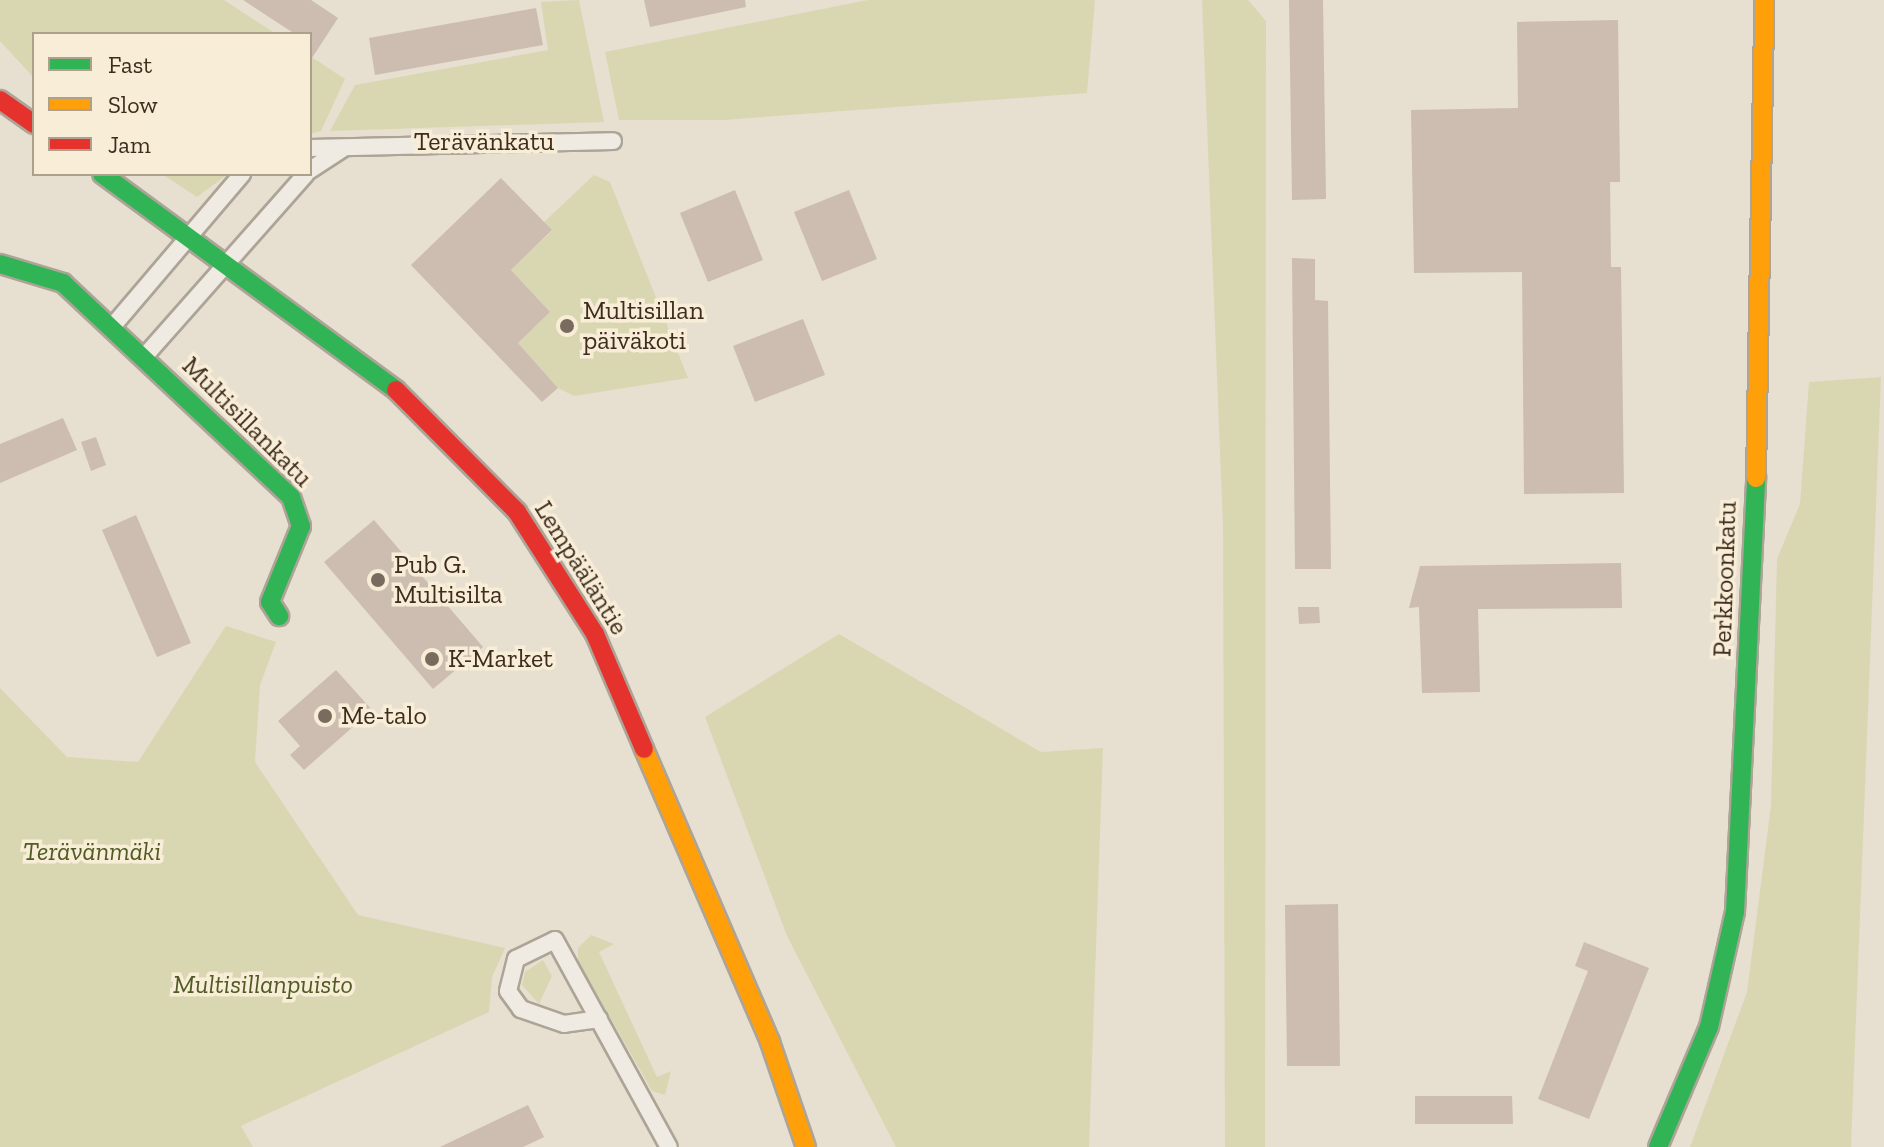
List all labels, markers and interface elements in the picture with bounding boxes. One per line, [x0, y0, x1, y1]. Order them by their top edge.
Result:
legend [32, 32, 312, 176]
text: Fast [108, 50, 152, 79]
text: Slow [108, 90, 158, 119]
street label: Terävänkatu [414, 126, 554, 158]
text: Jam [108, 130, 151, 159]
place label: Multisillan päiväkoti [583, 295, 704, 356]
marker: Multisillan päiväkoti [558, 317, 576, 335]
street label: Multisillankatu [175, 350, 319, 494]
street label: Lempääläntie [528, 495, 634, 641]
street label: Perkkoonkatu [1707, 501, 1743, 657]
place label: Pub G. Multisilta [394, 549, 503, 610]
marker: Pub G. Multisilta [369, 571, 387, 589]
place label: K-Market [448, 643, 553, 675]
marker: K-Market [423, 650, 441, 668]
place label: Me-talo [341, 700, 427, 732]
marker: Me-talo [316, 707, 334, 725]
park label: Terävänmäki [23, 836, 161, 868]
park label: Multisillanpuisto [173, 969, 353, 1001]

